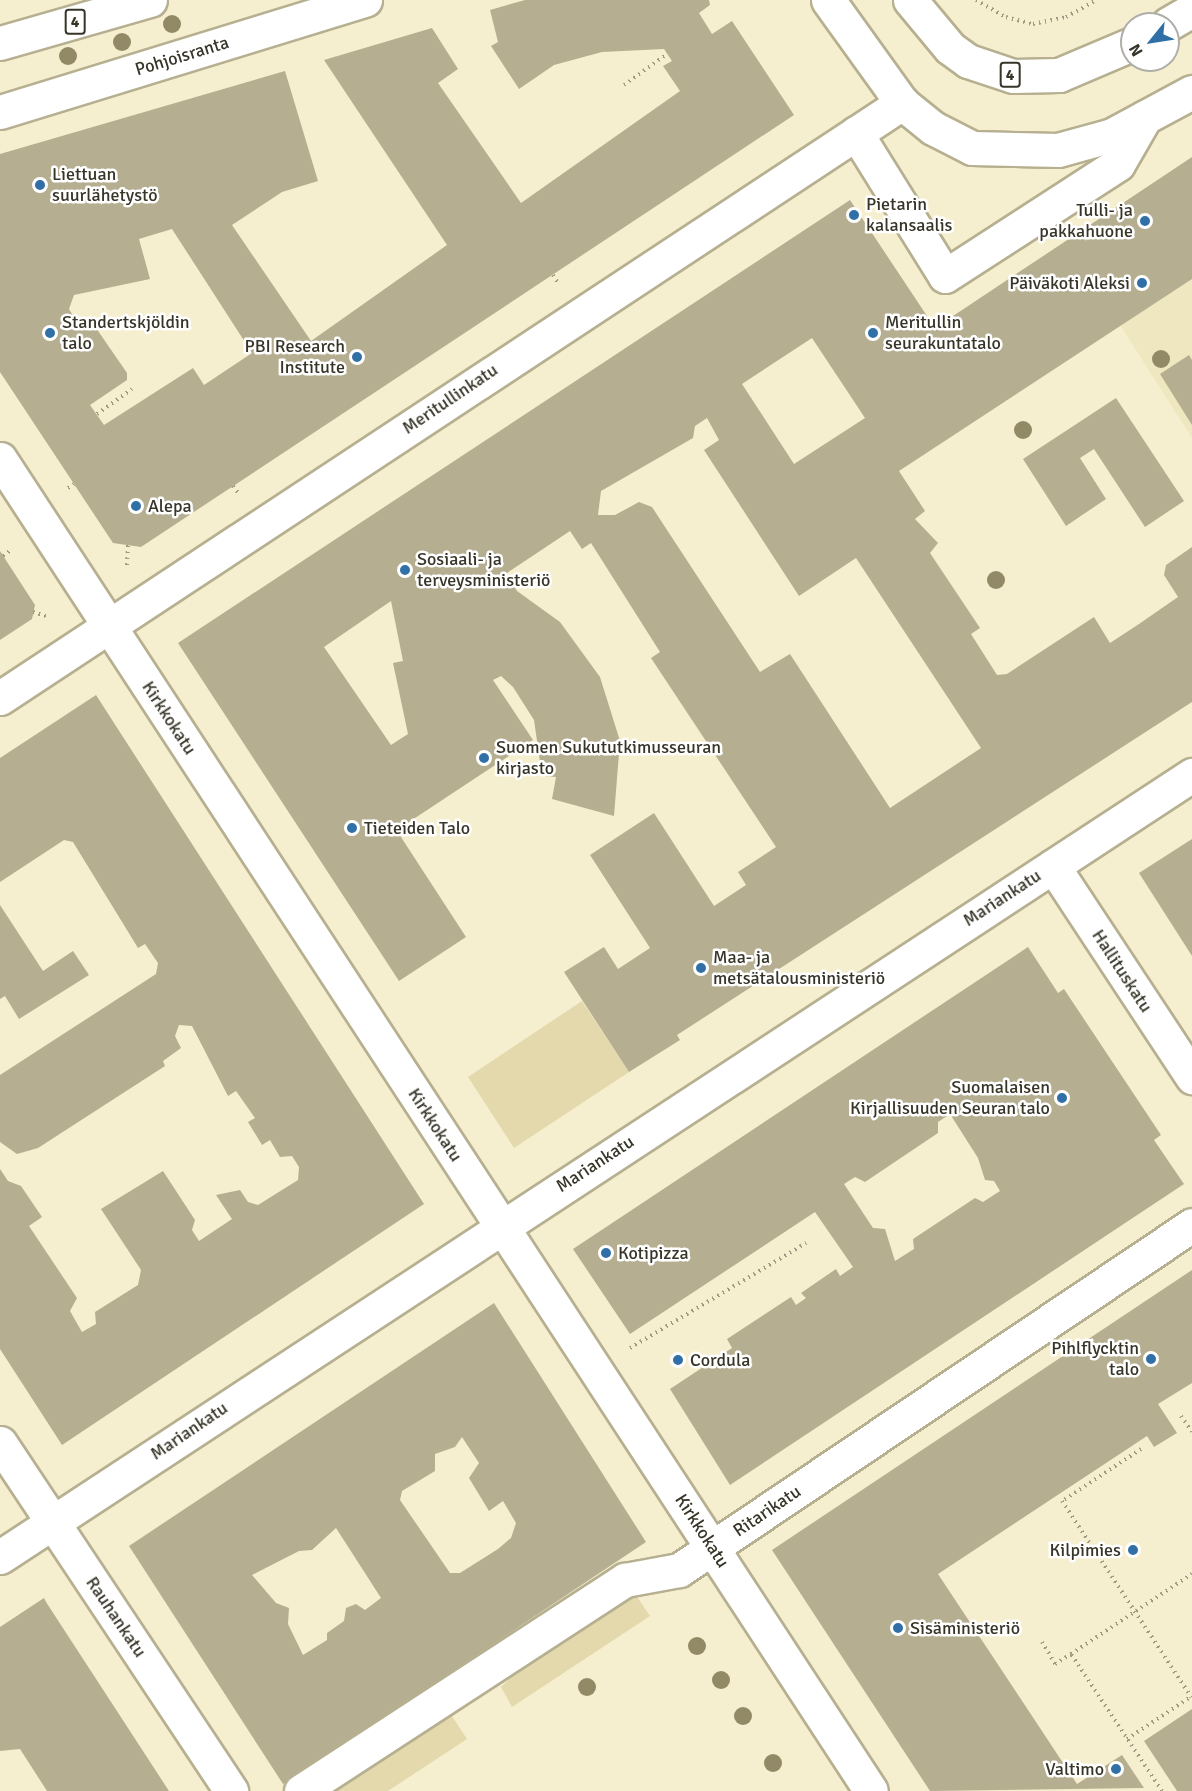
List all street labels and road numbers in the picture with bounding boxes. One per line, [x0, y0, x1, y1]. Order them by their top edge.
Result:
road number: 4 [64, 9, 86, 35]
street label: Pohjoisranta [133, 32, 231, 80]
road number: 4 [1000, 62, 1020, 88]
street label: Meritullinkatu [398, 359, 502, 439]
street label: Kirkkokatu [137, 677, 201, 759]
street label: Mariankatu [959, 865, 1045, 931]
street label: Hallituskatu [1087, 926, 1157, 1016]
street label: Kirkkokatu [403, 1084, 467, 1166]
street label: Mariankatu [552, 1131, 638, 1197]
street label: Mariankatu [146, 1397, 232, 1465]
street label: Ritarikatu [729, 1481, 805, 1541]
street label: Kirkkokatu [670, 1490, 734, 1572]
street label: Rauhankatu [81, 1573, 151, 1661]

